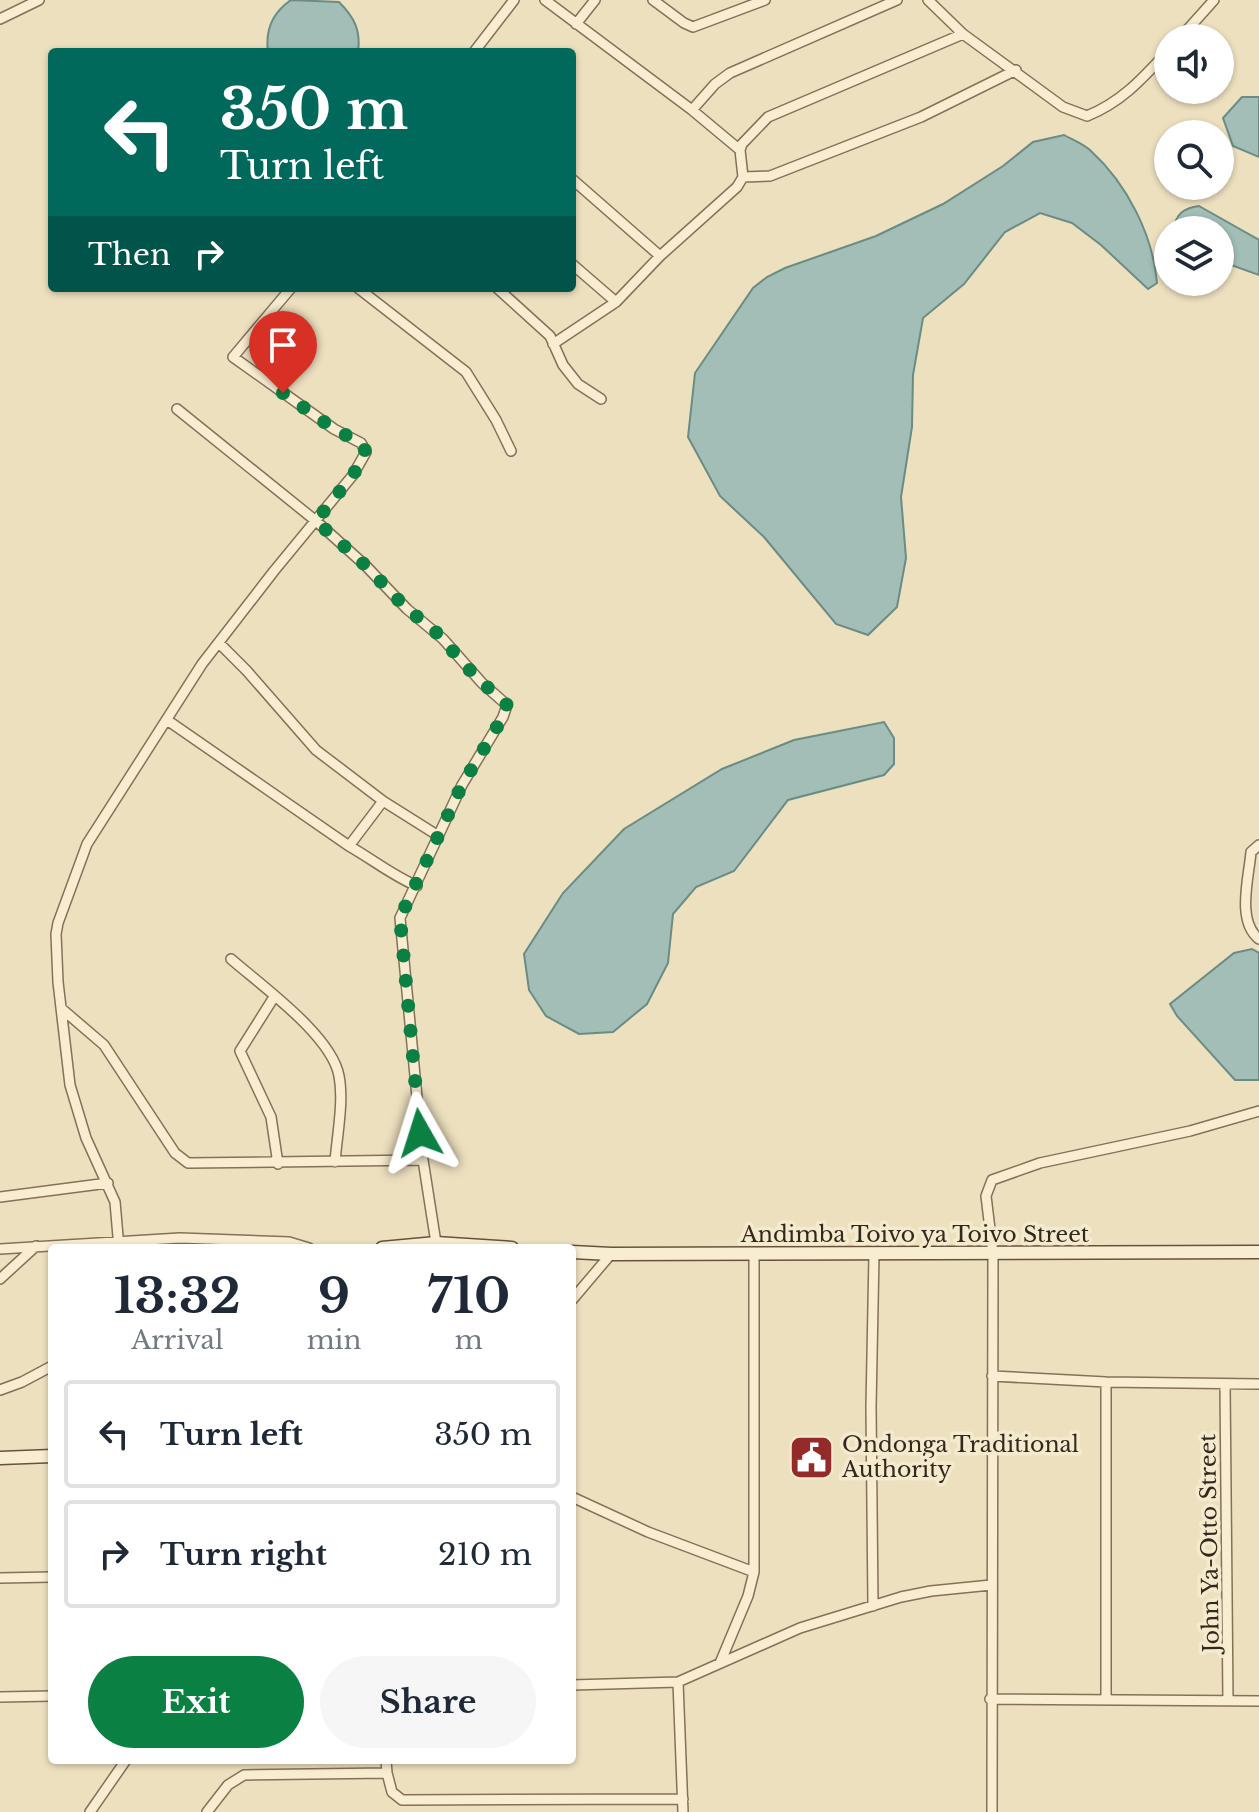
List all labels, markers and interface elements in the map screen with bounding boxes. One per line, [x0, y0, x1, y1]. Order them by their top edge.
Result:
map controls [1154, 24, 1234, 296]
button: sound [1154, 24, 1234, 104]
text: 350 m [220, 75, 408, 144]
icon: left [88, 80, 192, 184]
button: search [1154, 120, 1234, 200]
text: Turn left [220, 144, 384, 189]
button: layers [1154, 216, 1234, 296]
icon: right [187, 232, 231, 276]
text: Then [88, 236, 171, 273]
pin [249, 311, 317, 393]
icon: arrive [261, 323, 305, 367]
position arrow [378, 1091, 462, 1175]
street label: Andimba Toivo ya Toivo Street [740, 1221, 1090, 1248]
text: 13:32 [114, 1266, 241, 1326]
text: 9 [318, 1266, 350, 1326]
text: 710 [427, 1266, 510, 1326]
text: Arrival [131, 1324, 223, 1356]
text: min [307, 1324, 361, 1356]
text: m [455, 1324, 483, 1356]
icon: left [92, 1412, 136, 1456]
text: Turn left [160, 1416, 303, 1453]
text: 350 m [434, 1416, 532, 1453]
place label: Ondonga Traditional Authority [841, 1431, 1079, 1483]
public building icon: Ondonga Traditional Authority [787, 1433, 835, 1481]
street label: John Ya-Otto Street [1194, 1433, 1225, 1656]
icon: right [92, 1532, 136, 1576]
text: Turn right [160, 1536, 327, 1573]
text: 210 m [438, 1536, 532, 1573]
button: Exit [88, 1656, 304, 1748]
button: Share [320, 1656, 536, 1748]

